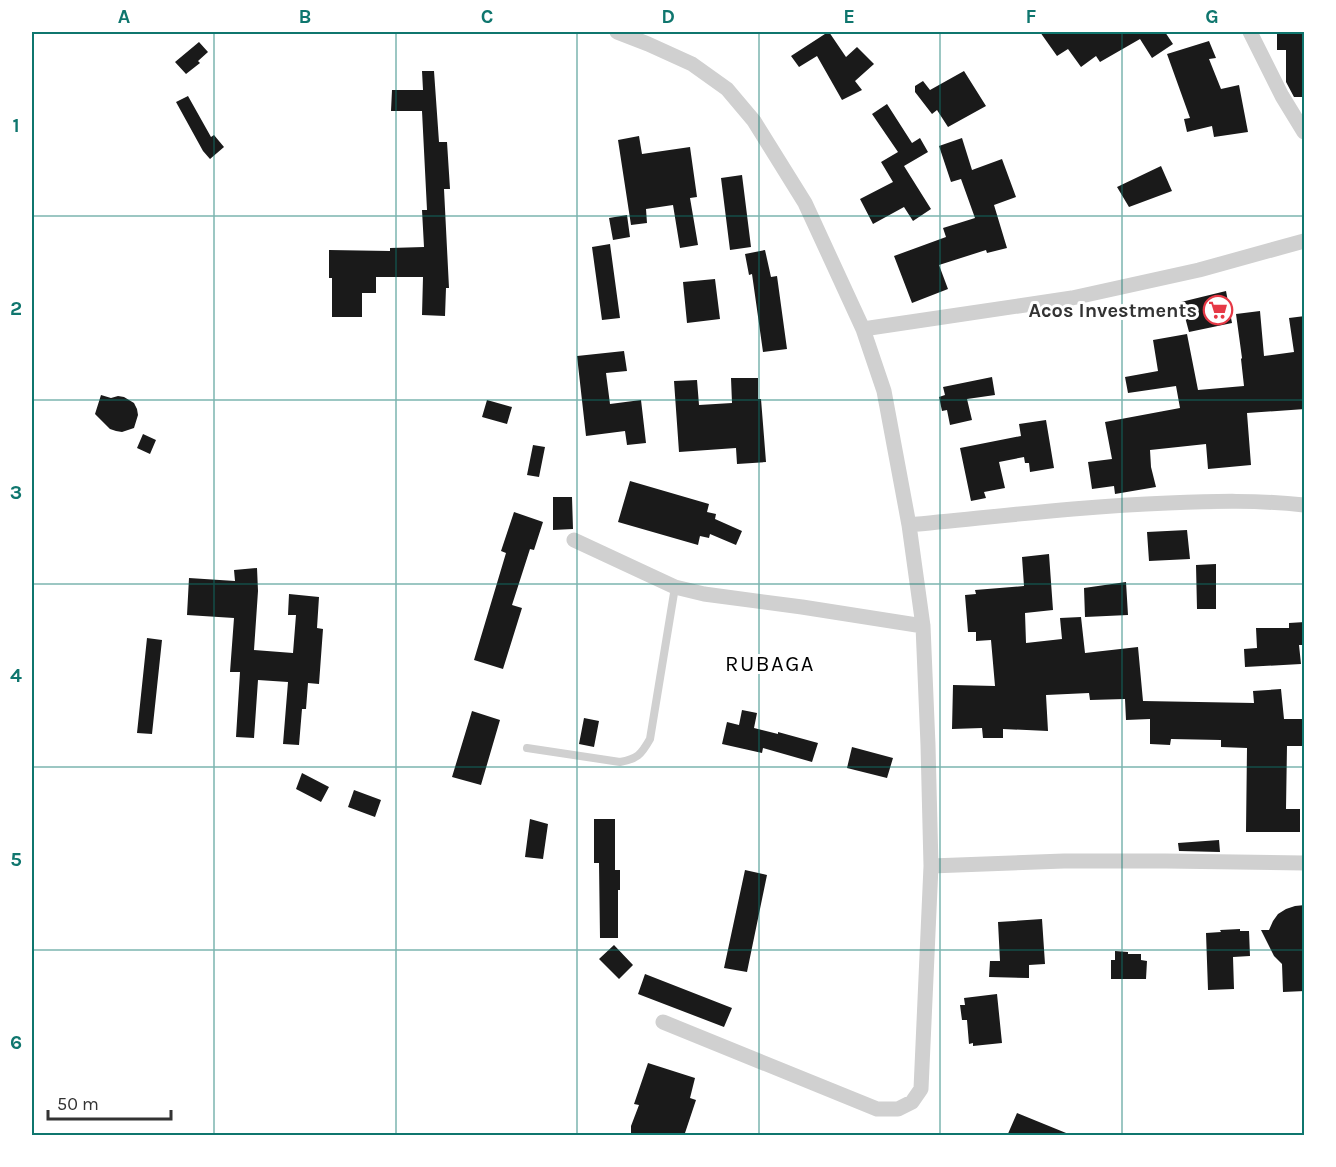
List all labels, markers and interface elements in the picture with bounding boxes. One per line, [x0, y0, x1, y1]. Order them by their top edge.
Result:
text: A [118, 5, 131, 28]
text: B [299, 5, 311, 28]
text: C [481, 5, 493, 28]
text: D [661, 5, 675, 28]
text: E [843, 5, 855, 28]
text: F [1026, 5, 1037, 28]
text: G [1205, 5, 1219, 28]
text: 1 [12, 114, 20, 137]
supermarket icon: Acos Investments [1202, 294, 1234, 326]
text: 2 [10, 297, 22, 320]
place label: Acos Investments [1029, 299, 1197, 322]
text: 3 [10, 481, 22, 504]
district label: RUBAGA [725, 651, 815, 677]
text: 4 [10, 664, 22, 687]
text: 5 [10, 848, 22, 871]
text: 6 [10, 1031, 22, 1054]
scale bar [48, 1083, 171, 1121]
text: 50 m [57, 1093, 99, 1115]

